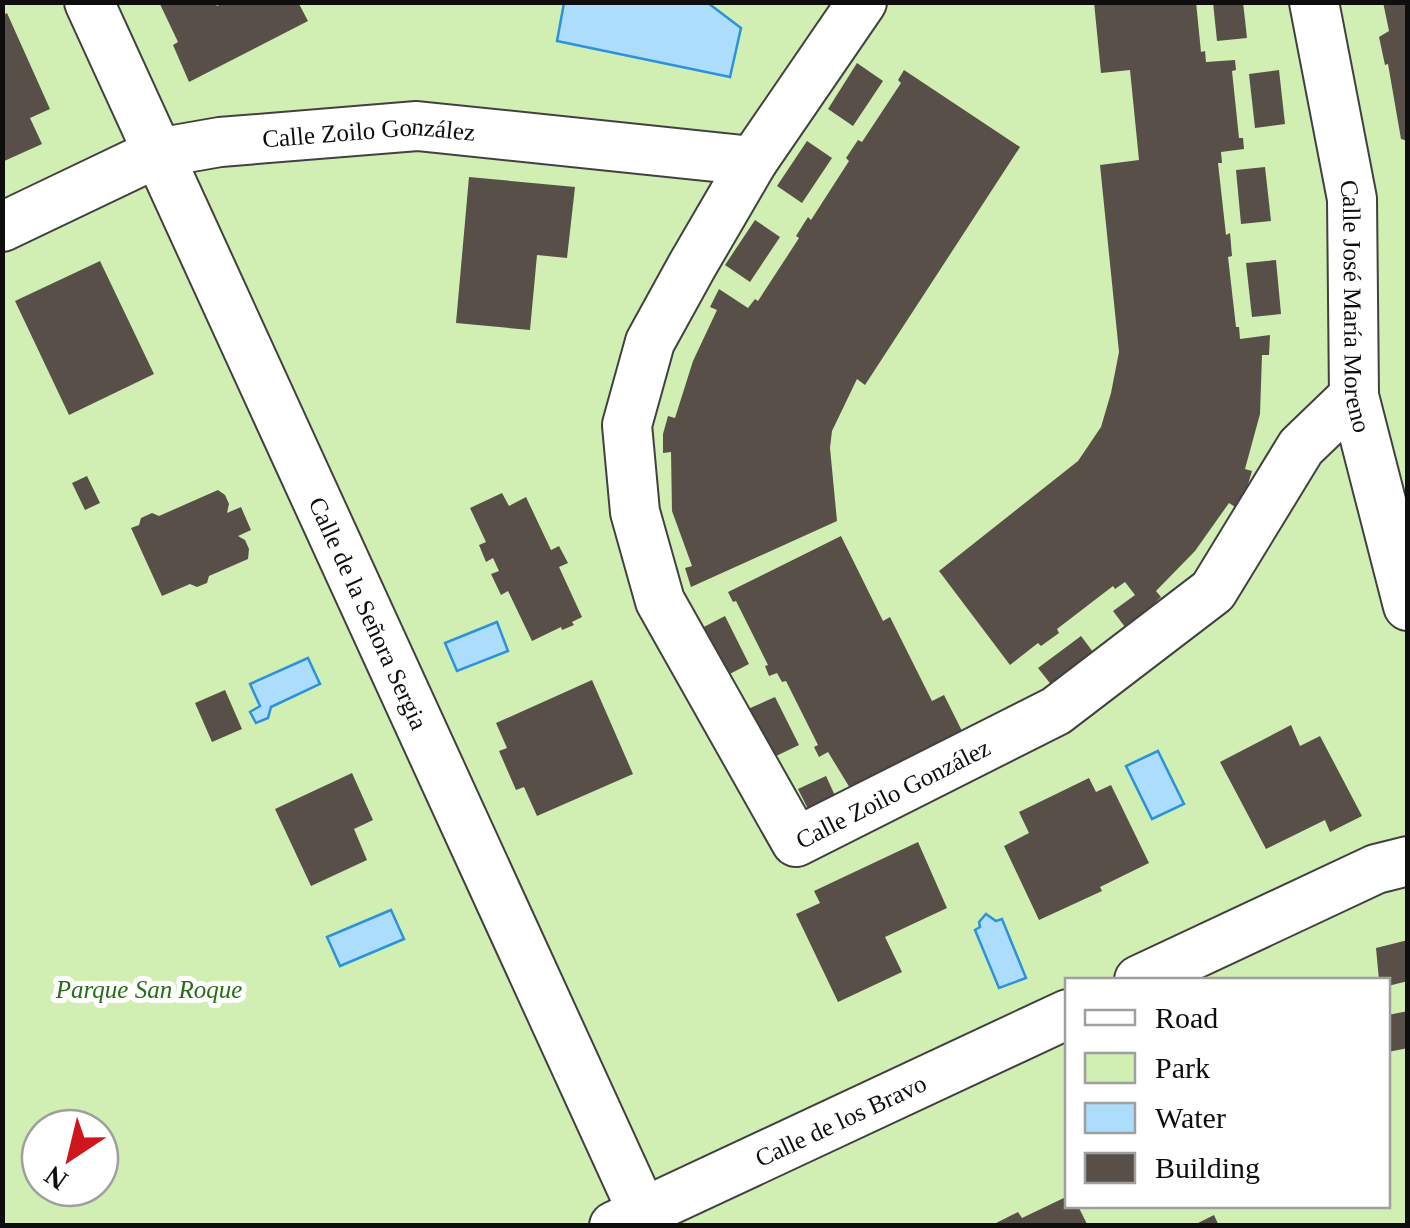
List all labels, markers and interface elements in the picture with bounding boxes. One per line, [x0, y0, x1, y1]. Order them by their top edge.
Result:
street label: Calle Zoilo González [261, 113, 477, 153]
street label: Calle José María Moreno [1335, 177, 1376, 435]
street label: Calle de la Señora Sergia [303, 493, 433, 734]
street label: Calle Zoilo González [791, 734, 995, 854]
park label: Parque San Roque [55, 976, 242, 1003]
legend [1065, 978, 1390, 1208]
text: Road [1155, 1001, 1218, 1034]
text: Park [1155, 1051, 1210, 1084]
street label: Calle de los Bravo [751, 1069, 930, 1172]
text: Water [1155, 1101, 1226, 1134]
north arrow [20, 1108, 120, 1208]
text: Building [1155, 1151, 1260, 1184]
text: N [39, 1160, 73, 1197]

